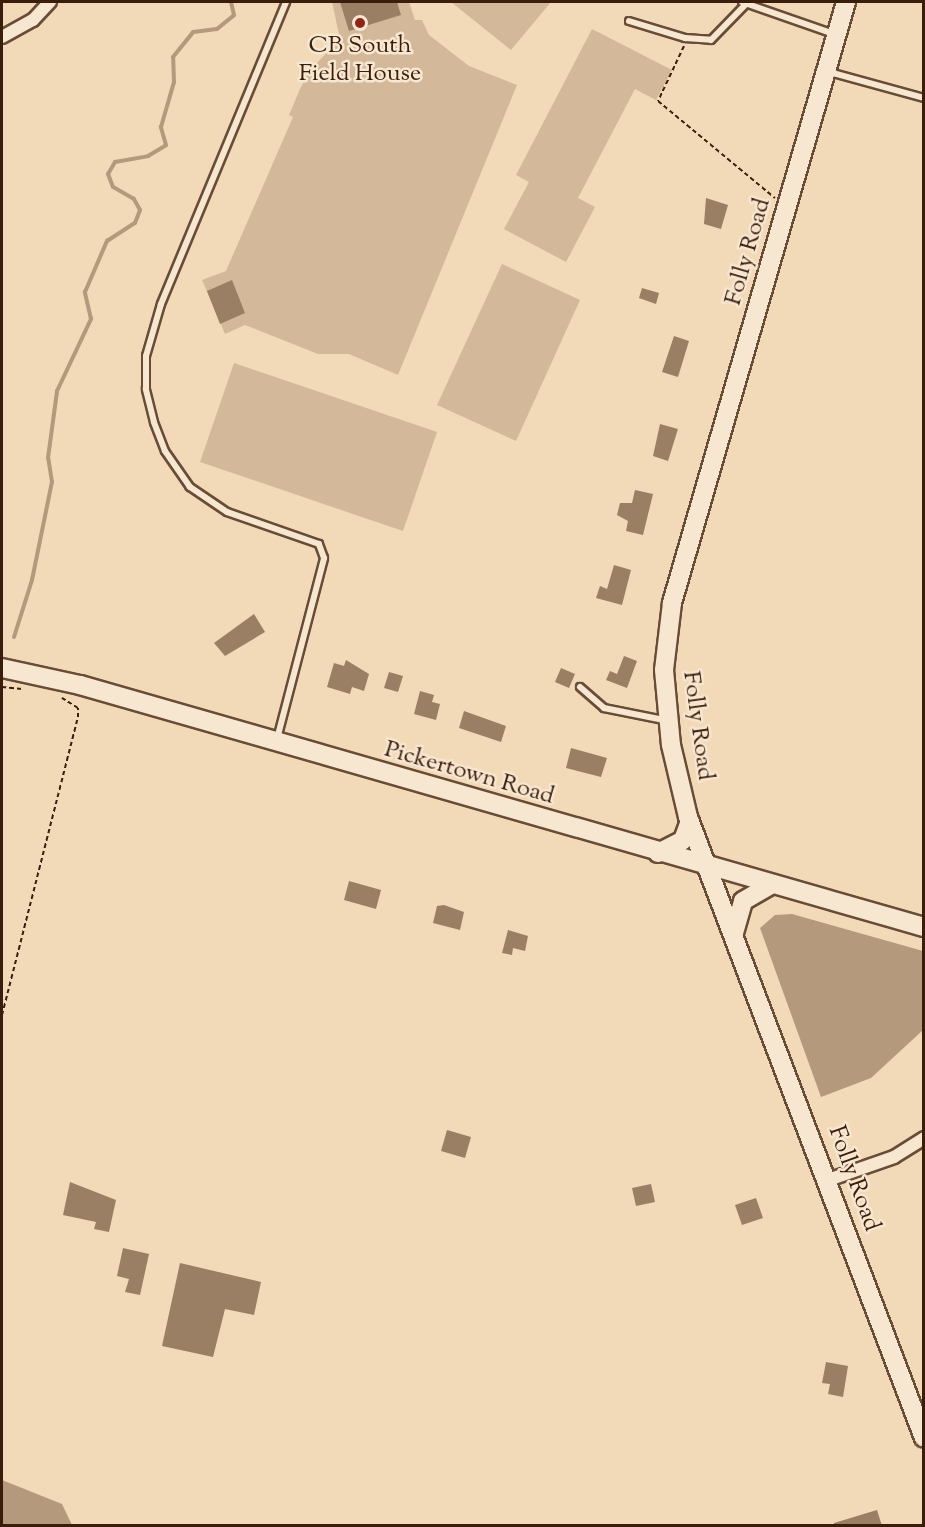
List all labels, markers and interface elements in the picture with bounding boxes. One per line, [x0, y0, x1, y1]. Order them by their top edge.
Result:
marker: CB South Field House [353, 16, 367, 30]
place label: CB South Field House [299, 33, 421, 89]
street label: Folly Road [720, 195, 778, 309]
street label: Folly Road [675, 669, 719, 783]
street label: Pickertown Road [381, 736, 557, 812]
street label: Folly Road [821, 1122, 885, 1236]

